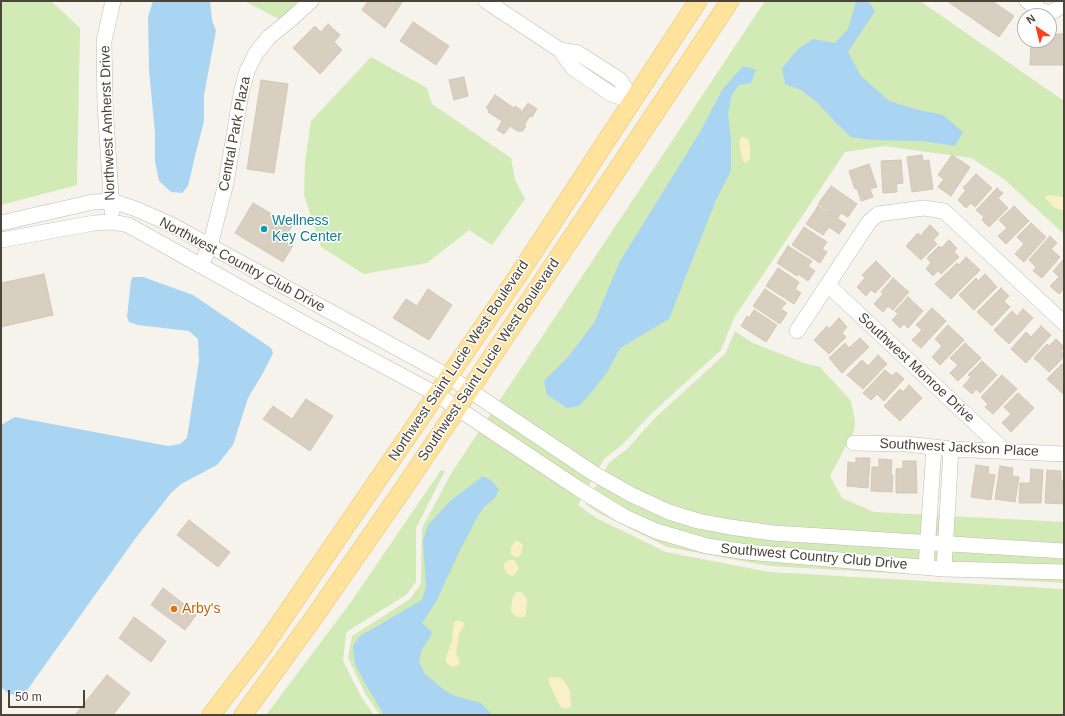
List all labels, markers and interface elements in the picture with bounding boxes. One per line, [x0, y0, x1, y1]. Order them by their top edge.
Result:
north arrow [1017, 8, 1057, 48]
text: N [1024, 12, 1037, 26]
street label: Northwest Amherst Drive [97, 45, 119, 201]
street label: Central Park Plaza [216, 75, 254, 193]
place label: Wellness Key Center [272, 213, 342, 246]
street label: Northwest Country Club Drive [156, 214, 328, 316]
marker: Wellness Key Center [259, 224, 269, 234]
street label: Southwest Saint Lucie West Boulevard [415, 255, 563, 465]
street label: Northwest Saint Lucie West Boulevard [385, 257, 533, 465]
street label: Southwest Monroe Drive [854, 310, 978, 426]
street label: Southwest Jackson Place [879, 435, 1039, 461]
street label: Southwest Country Club Drive [720, 540, 908, 574]
place label: Arby's [182, 601, 220, 617]
marker: Arby's [169, 604, 179, 614]
scale bar [10, 682, 87, 708]
text: 50 m [15, 690, 42, 704]

